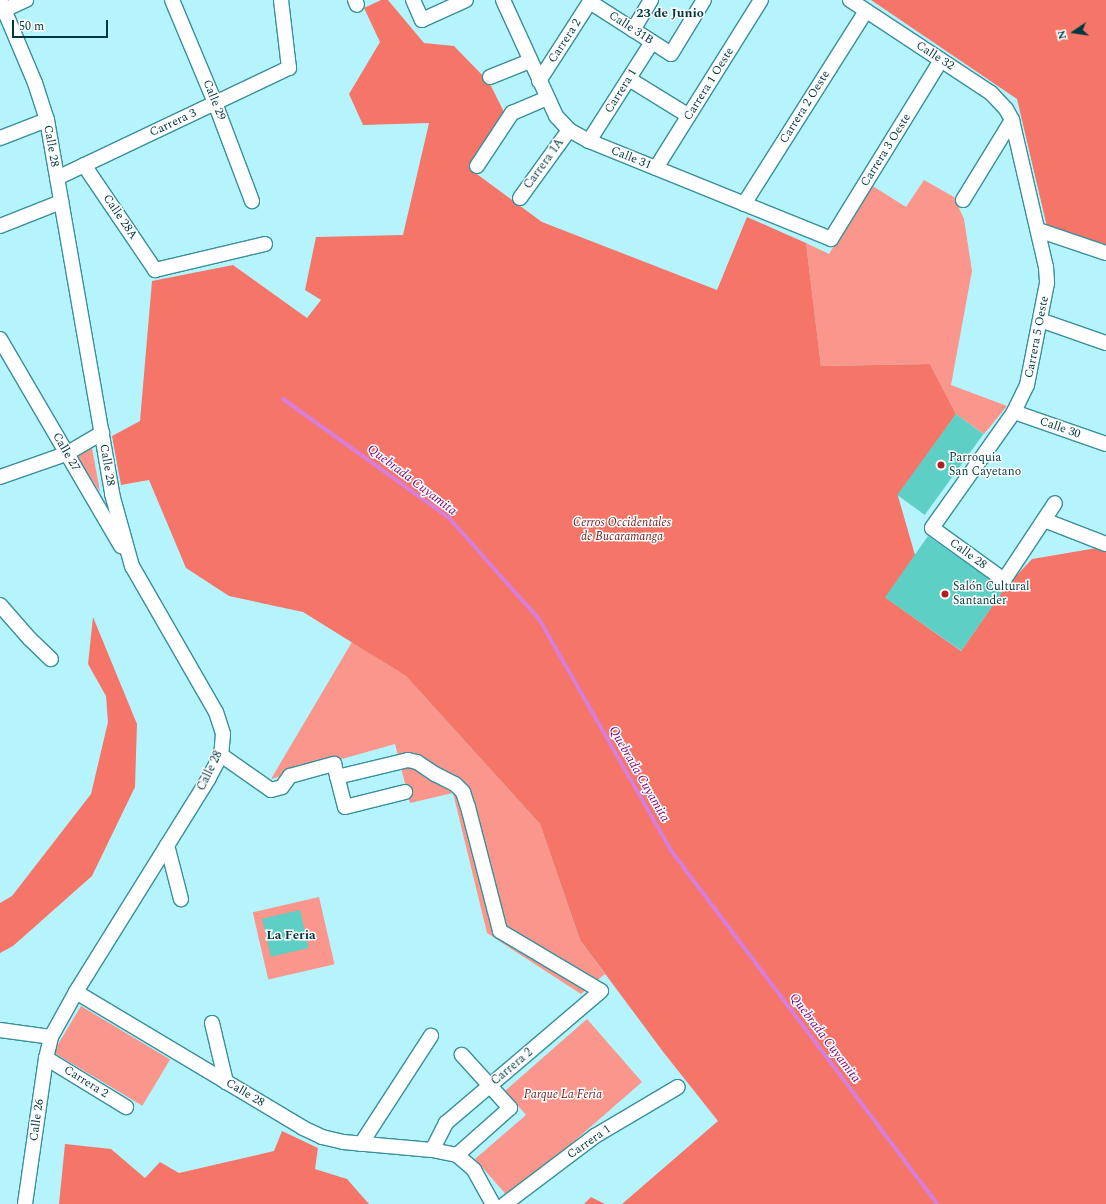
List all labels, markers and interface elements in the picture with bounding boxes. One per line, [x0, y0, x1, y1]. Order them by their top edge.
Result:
district label: 23 de Junio [636, 5, 704, 21]
street label: Calle 31B [606, 8, 656, 48]
scale bar [14, 12, 110, 38]
north arrow [1054, 12, 1094, 52]
street label: Carrera 2 [545, 16, 585, 66]
text: 50 m [19, 17, 44, 36]
text: N [1053, 29, 1071, 41]
street label: Calle 32 [913, 38, 957, 74]
street label: Carrera 1 Oeste [681, 45, 737, 123]
street label: Carrera 1 [602, 66, 640, 116]
street label: Carrera 2 Oeste [777, 68, 833, 146]
street label: Calle 29 [199, 78, 229, 122]
street label: Carrera 3 [147, 106, 199, 140]
street label: Carrera 3 Oeste [858, 111, 914, 189]
street label: Calle 28 [40, 124, 62, 168]
street label: Carrera 1A [521, 136, 567, 192]
street label: Calle 31 [609, 143, 653, 173]
street label: Calle 28A [100, 192, 140, 242]
street label: Carrera 5 Oeste [1022, 295, 1052, 379]
street label: Calle 30 [1038, 414, 1082, 442]
street label: Calle 27 [49, 430, 83, 474]
water label: Quebrada Cuyamita [364, 441, 460, 519]
street label: Calle 28 [96, 443, 118, 487]
place label: Parroquia San Cayetano [949, 451, 1021, 479]
marker: Parroquia San Cayetano [936, 460, 946, 470]
park label: Cerros Occidentales de Bucaramanga [573, 516, 671, 544]
street label: Calle 28 [947, 536, 989, 572]
place label: Salón Cultural Santander [953, 580, 1030, 608]
marker: Salón Cultural Santander [940, 589, 950, 599]
water label: Quebrada Cuyamita [605, 723, 673, 825]
street label: Calle 28 [194, 749, 226, 793]
district label: La Feria [266, 927, 316, 943]
water label: Quebrada Cuyamita [786, 990, 864, 1086]
street label: Carrera 2 [488, 1046, 536, 1088]
street label: Carrera 2 [61, 1063, 111, 1101]
street label: Calle 28 [223, 1076, 267, 1110]
park label: Parque La Feria [524, 1088, 602, 1102]
street label: Calle 26 [27, 1098, 47, 1142]
street label: Carrera 1 [565, 1122, 613, 1162]

